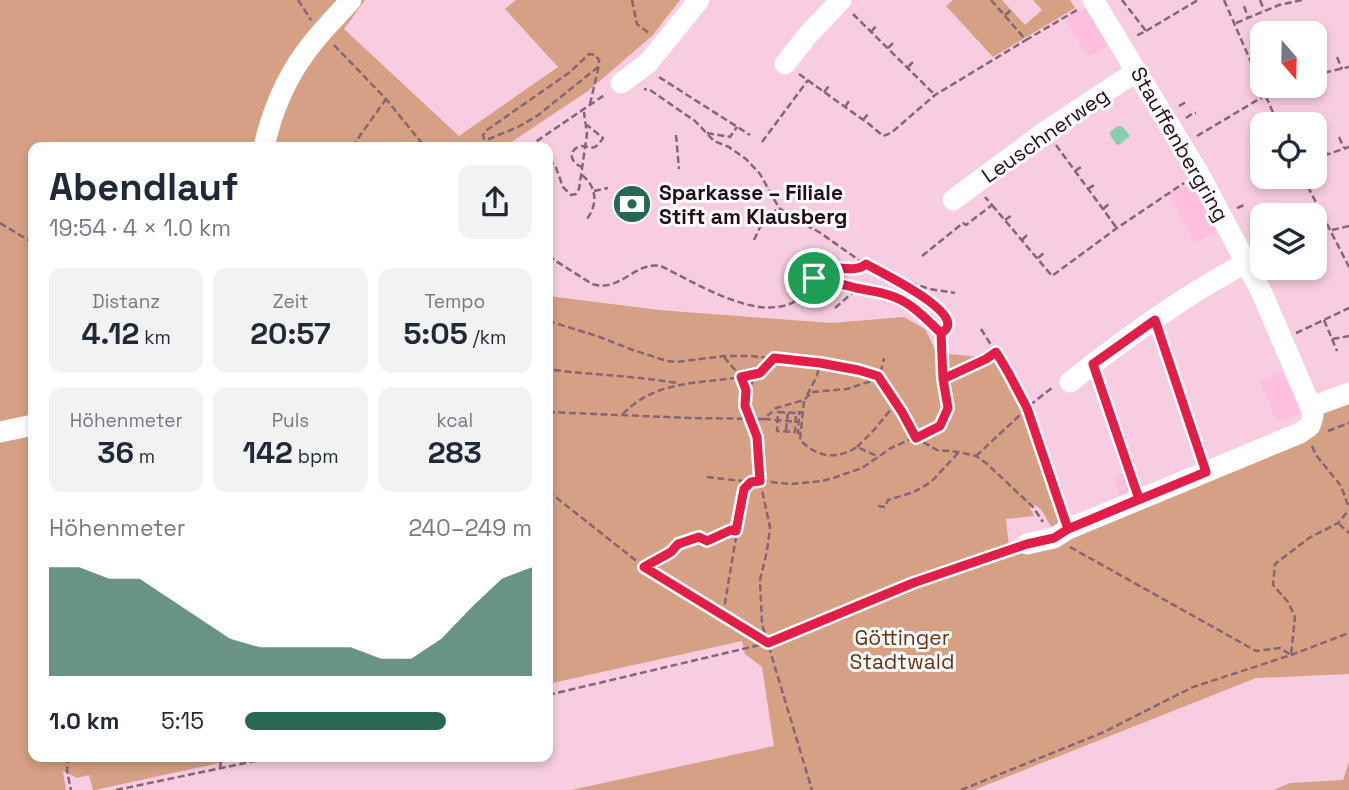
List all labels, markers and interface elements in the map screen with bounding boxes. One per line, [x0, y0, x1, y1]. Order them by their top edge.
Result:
north arrow [1250, 21, 1326, 98]
map controls [1250, 21, 1327, 280]
street label: Stauffenbergring [1125, 62, 1235, 226]
street label: Leuschnerweg [976, 81, 1114, 189]
button: locate [1250, 112, 1327, 189]
text: Abendlauf [49, 163, 238, 211]
button: share [458, 165, 532, 239]
place label: Sparkasse – Filiale Stift am Klausberg [659, 179, 848, 230]
bank icon: Sparkasse – Filiale Stift am Klausberg [611, 183, 653, 225]
button: layers [1250, 203, 1327, 280]
text: 19:54 · 4 × 1.0 km [49, 213, 231, 243]
pin [784, 248, 844, 308]
icon: arrive [795, 259, 833, 297]
text: Distanz [92, 289, 160, 314]
text: Zeit [273, 289, 308, 314]
text: Tempo [424, 289, 485, 314]
text: 4.12 [82, 314, 139, 353]
text: 20:57 [250, 314, 331, 353]
text: 5:05 [403, 314, 468, 353]
text: km [139, 325, 171, 350]
text: /km [468, 325, 506, 350]
text: Höhenmeter [70, 408, 183, 433]
text: Puls [272, 408, 309, 433]
text: kcal [436, 408, 473, 433]
text: 36 [97, 433, 134, 472]
text: 142 [242, 433, 293, 472]
text: 283 [428, 433, 482, 472]
text: m [134, 444, 155, 469]
text: bpm [293, 444, 339, 469]
text: Höhenmeter [49, 513, 186, 543]
text: 240–249 m [408, 513, 532, 543]
park label: Göttinger Stadtwald [850, 624, 954, 675]
text: 1.0 km [49, 706, 119, 736]
text: 5:15 [161, 706, 204, 736]

